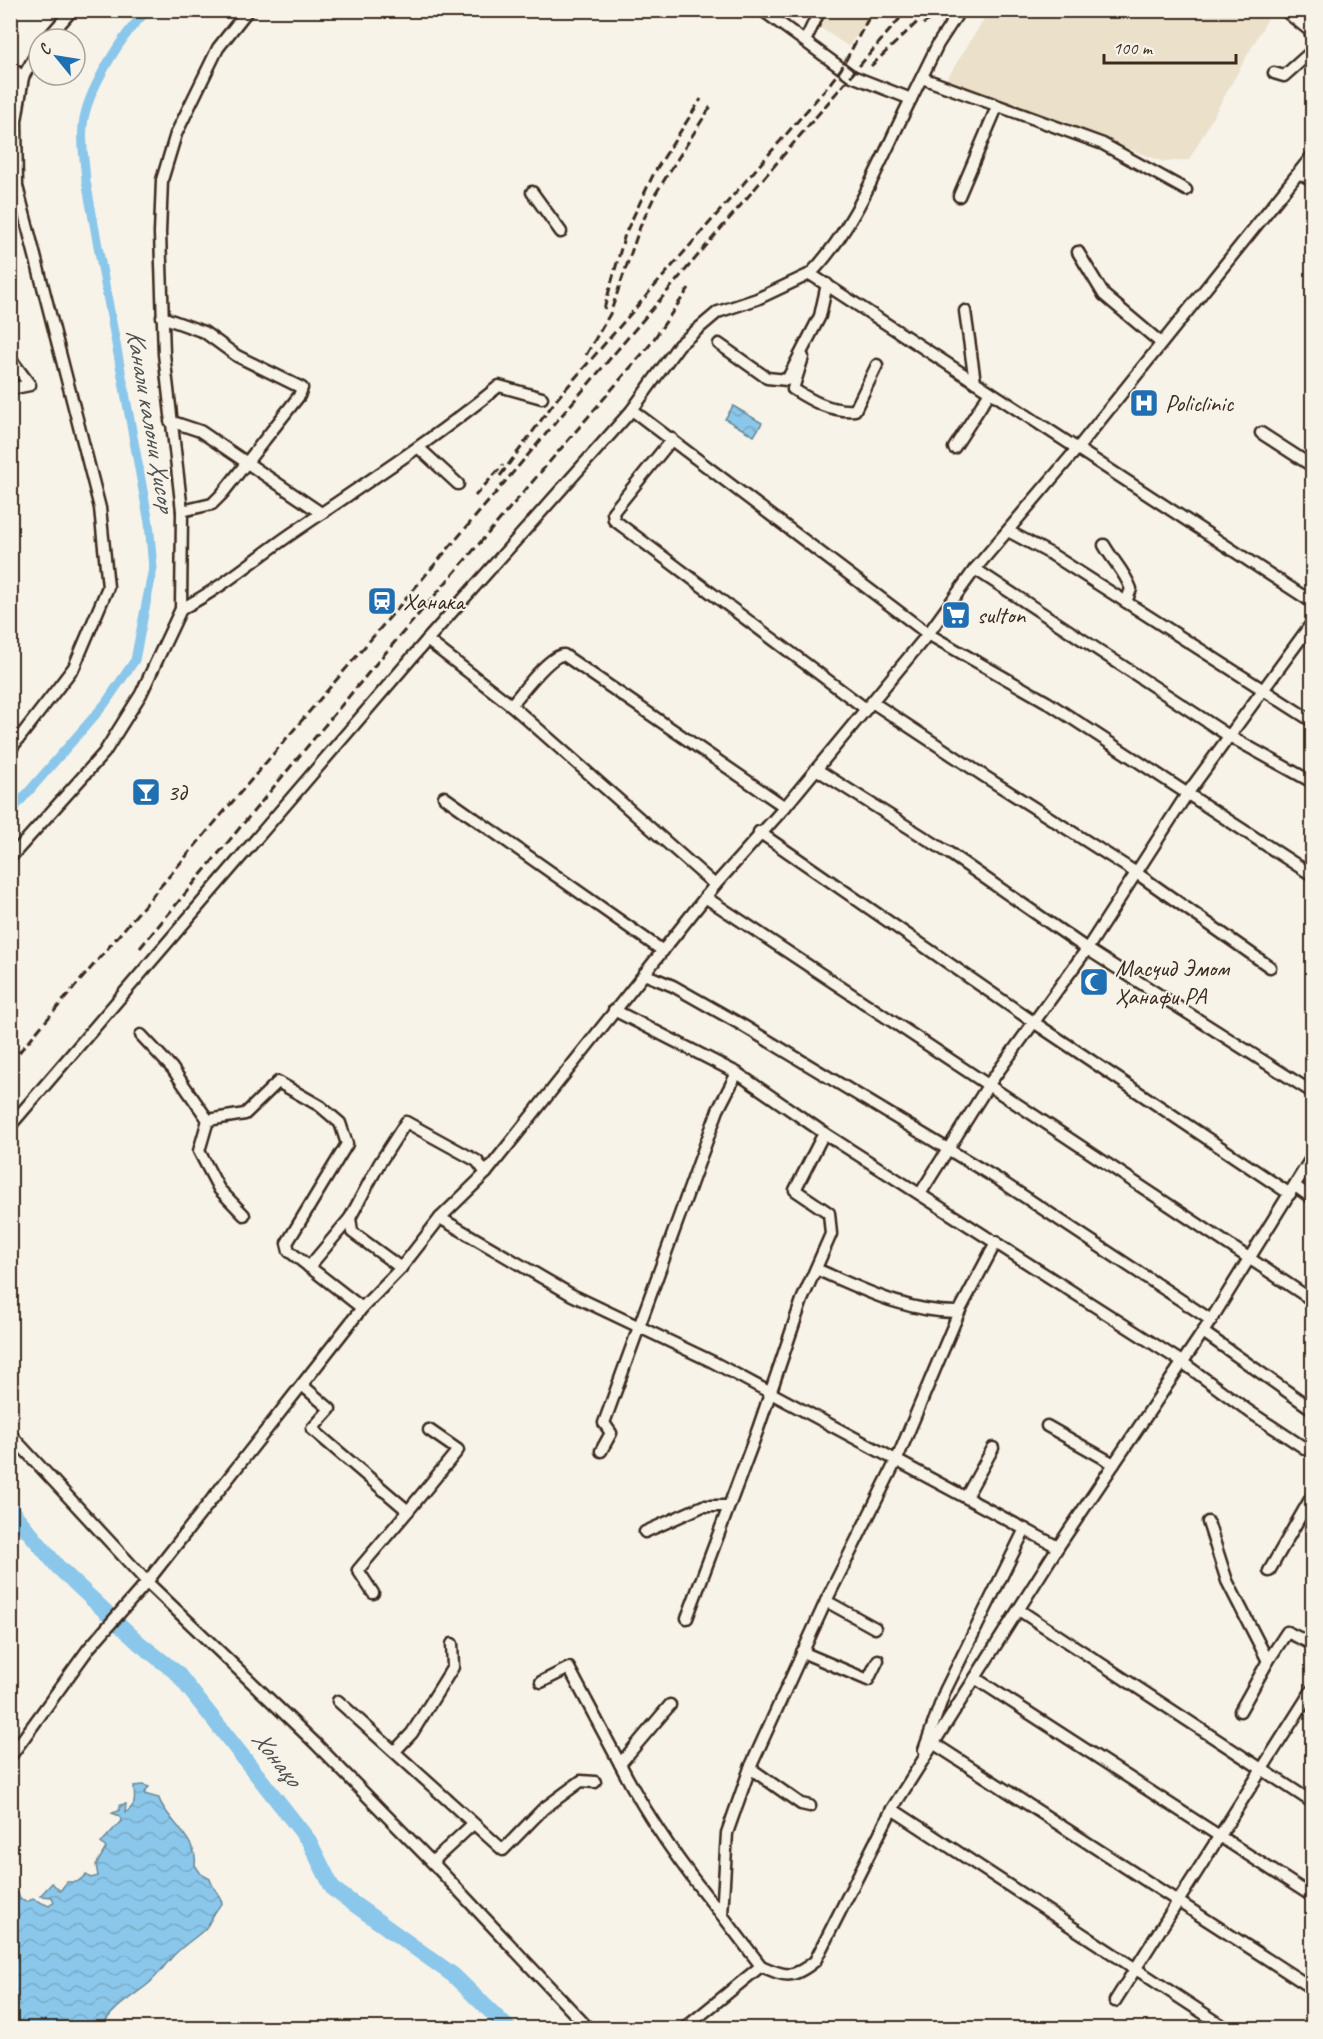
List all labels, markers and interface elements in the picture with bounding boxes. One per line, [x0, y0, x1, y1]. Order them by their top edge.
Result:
north arrow [27, 27, 87, 87]
scale bar [1104, 27, 1236, 65]
text: 100 m [1113, 37, 1154, 59]
text: С [34, 40, 57, 58]
water label: Канали калони Ҳисор [119, 326, 184, 518]
hospital icon: Policlinic [1128, 387, 1160, 419]
place label: Policlinic [1165, 388, 1235, 418]
station icon: Ханака [366, 585, 398, 617]
place label: Ханака [403, 586, 466, 616]
supermarket icon: sulton [940, 599, 972, 631]
place label: sulton [977, 600, 1027, 630]
bar icon: 3д [130, 776, 162, 808]
place label: 3д [167, 777, 189, 807]
place label: Масҷид Эмом Ҳанафи РА [1115, 953, 1230, 1011]
mosque icon: Масҷид Эмом Ҳанафи РА [1078, 966, 1110, 998]
water label: Хонақо [245, 1723, 312, 1796]

